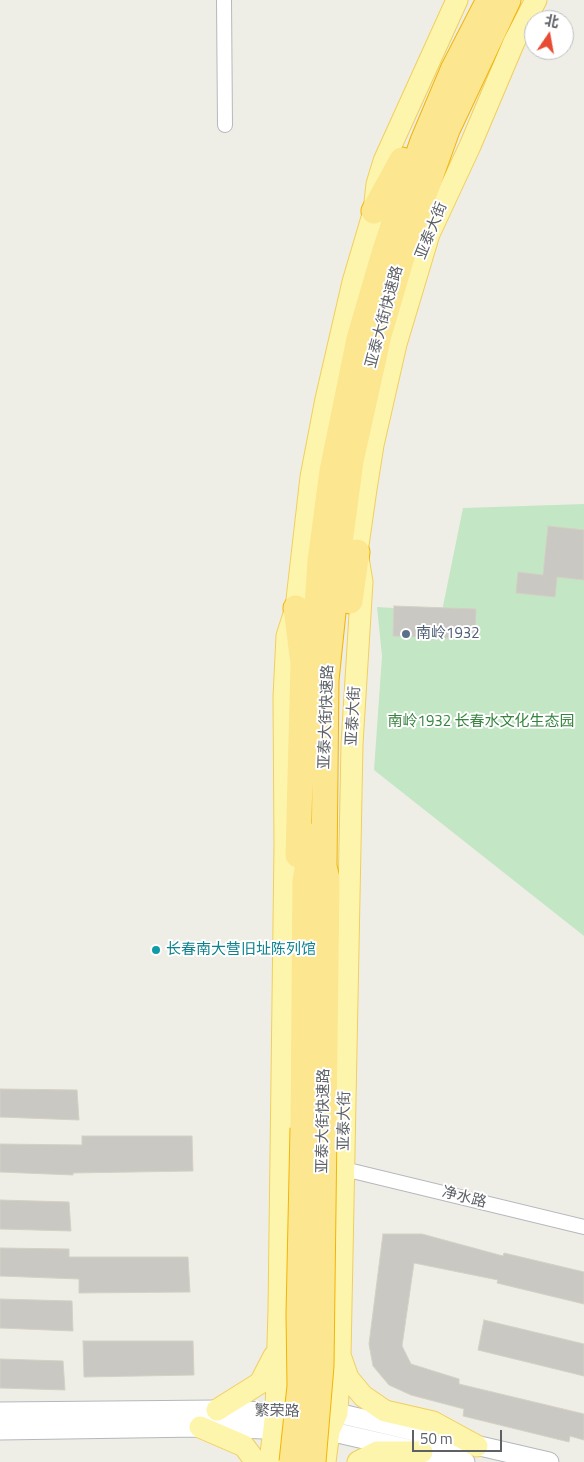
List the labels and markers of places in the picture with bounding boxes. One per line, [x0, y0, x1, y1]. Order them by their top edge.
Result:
place label: 南岭1932 [416, 625, 480, 643]
marker: 南岭1932 [400, 628, 412, 640]
place label: 长春南大营旧址陈列馆 [166, 941, 316, 959]
marker: 长春南大营旧址陈列馆 [150, 944, 162, 956]

